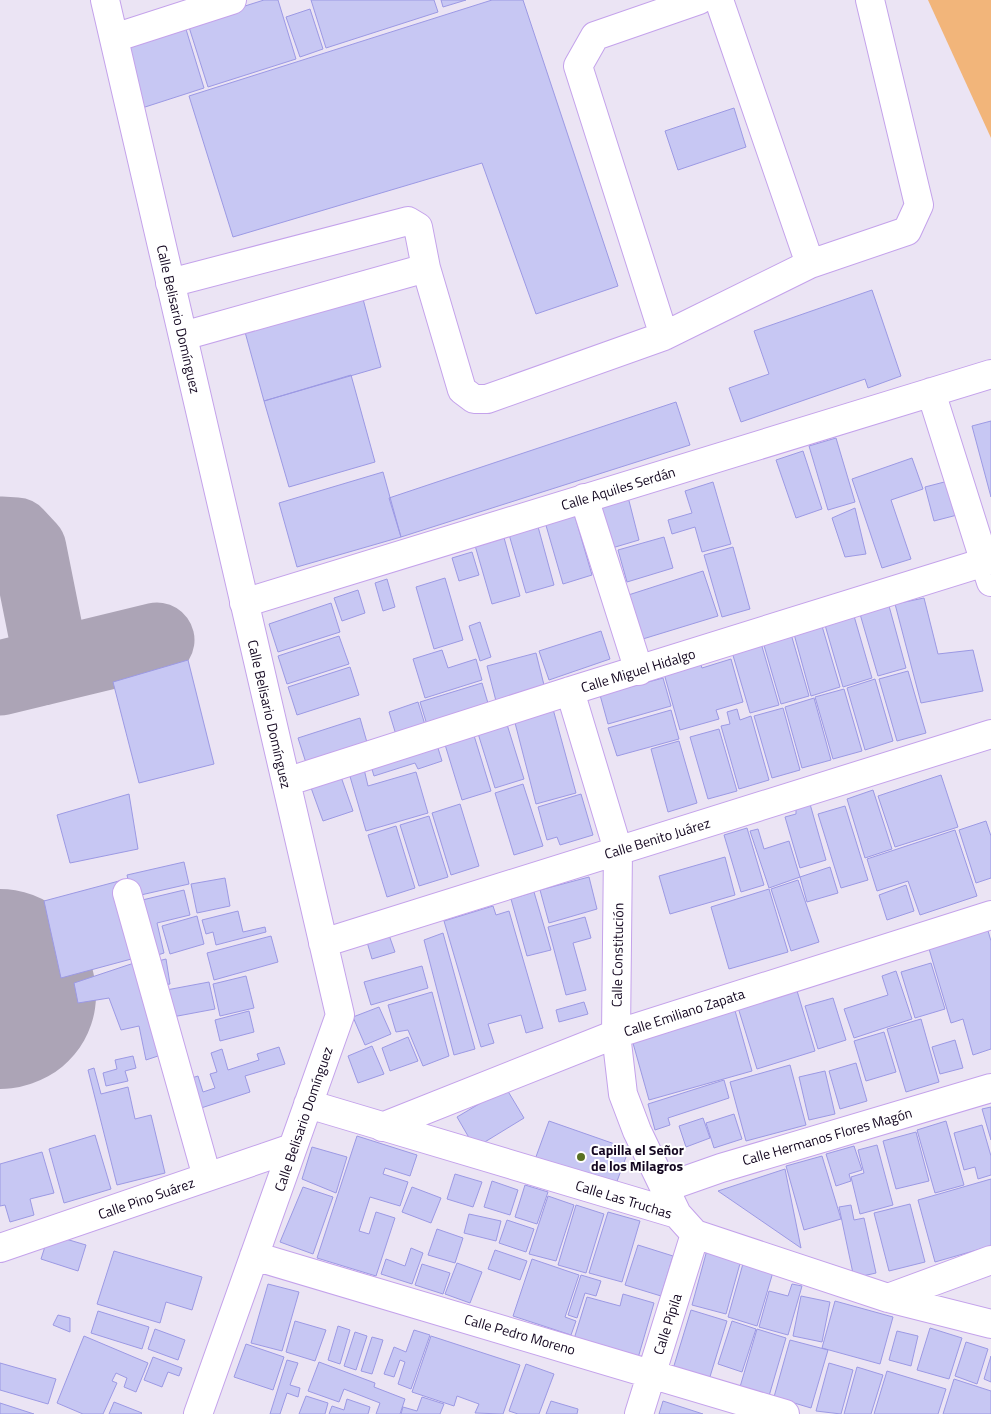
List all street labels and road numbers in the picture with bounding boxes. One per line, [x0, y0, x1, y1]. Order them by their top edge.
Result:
street label: Calle Belisario Domínguez [152, 243, 206, 395]
street label: Calle Aquiles Serdán [558, 461, 678, 515]
street label: Calle Belisario Domínguez [243, 638, 297, 790]
street label: Calle Miguel Hidalgo [578, 643, 698, 697]
street label: Calle Benito Juárez [602, 812, 712, 864]
street label: Calle Constitución [606, 903, 628, 1007]
street label: Calle Emiliano Zapata [621, 983, 747, 1041]
street label: Calle Belisario Domínguez [268, 1044, 338, 1194]
street label: Calle Hermanos Flores Magón [740, 1102, 914, 1170]
street label: Calle Pino Suárez [95, 1172, 197, 1224]
street label: Calle Las Truchas [573, 1174, 675, 1224]
street label: Calle Pípila [647, 1291, 687, 1357]
street label: Calle Pedro Moreno [462, 1308, 578, 1360]

